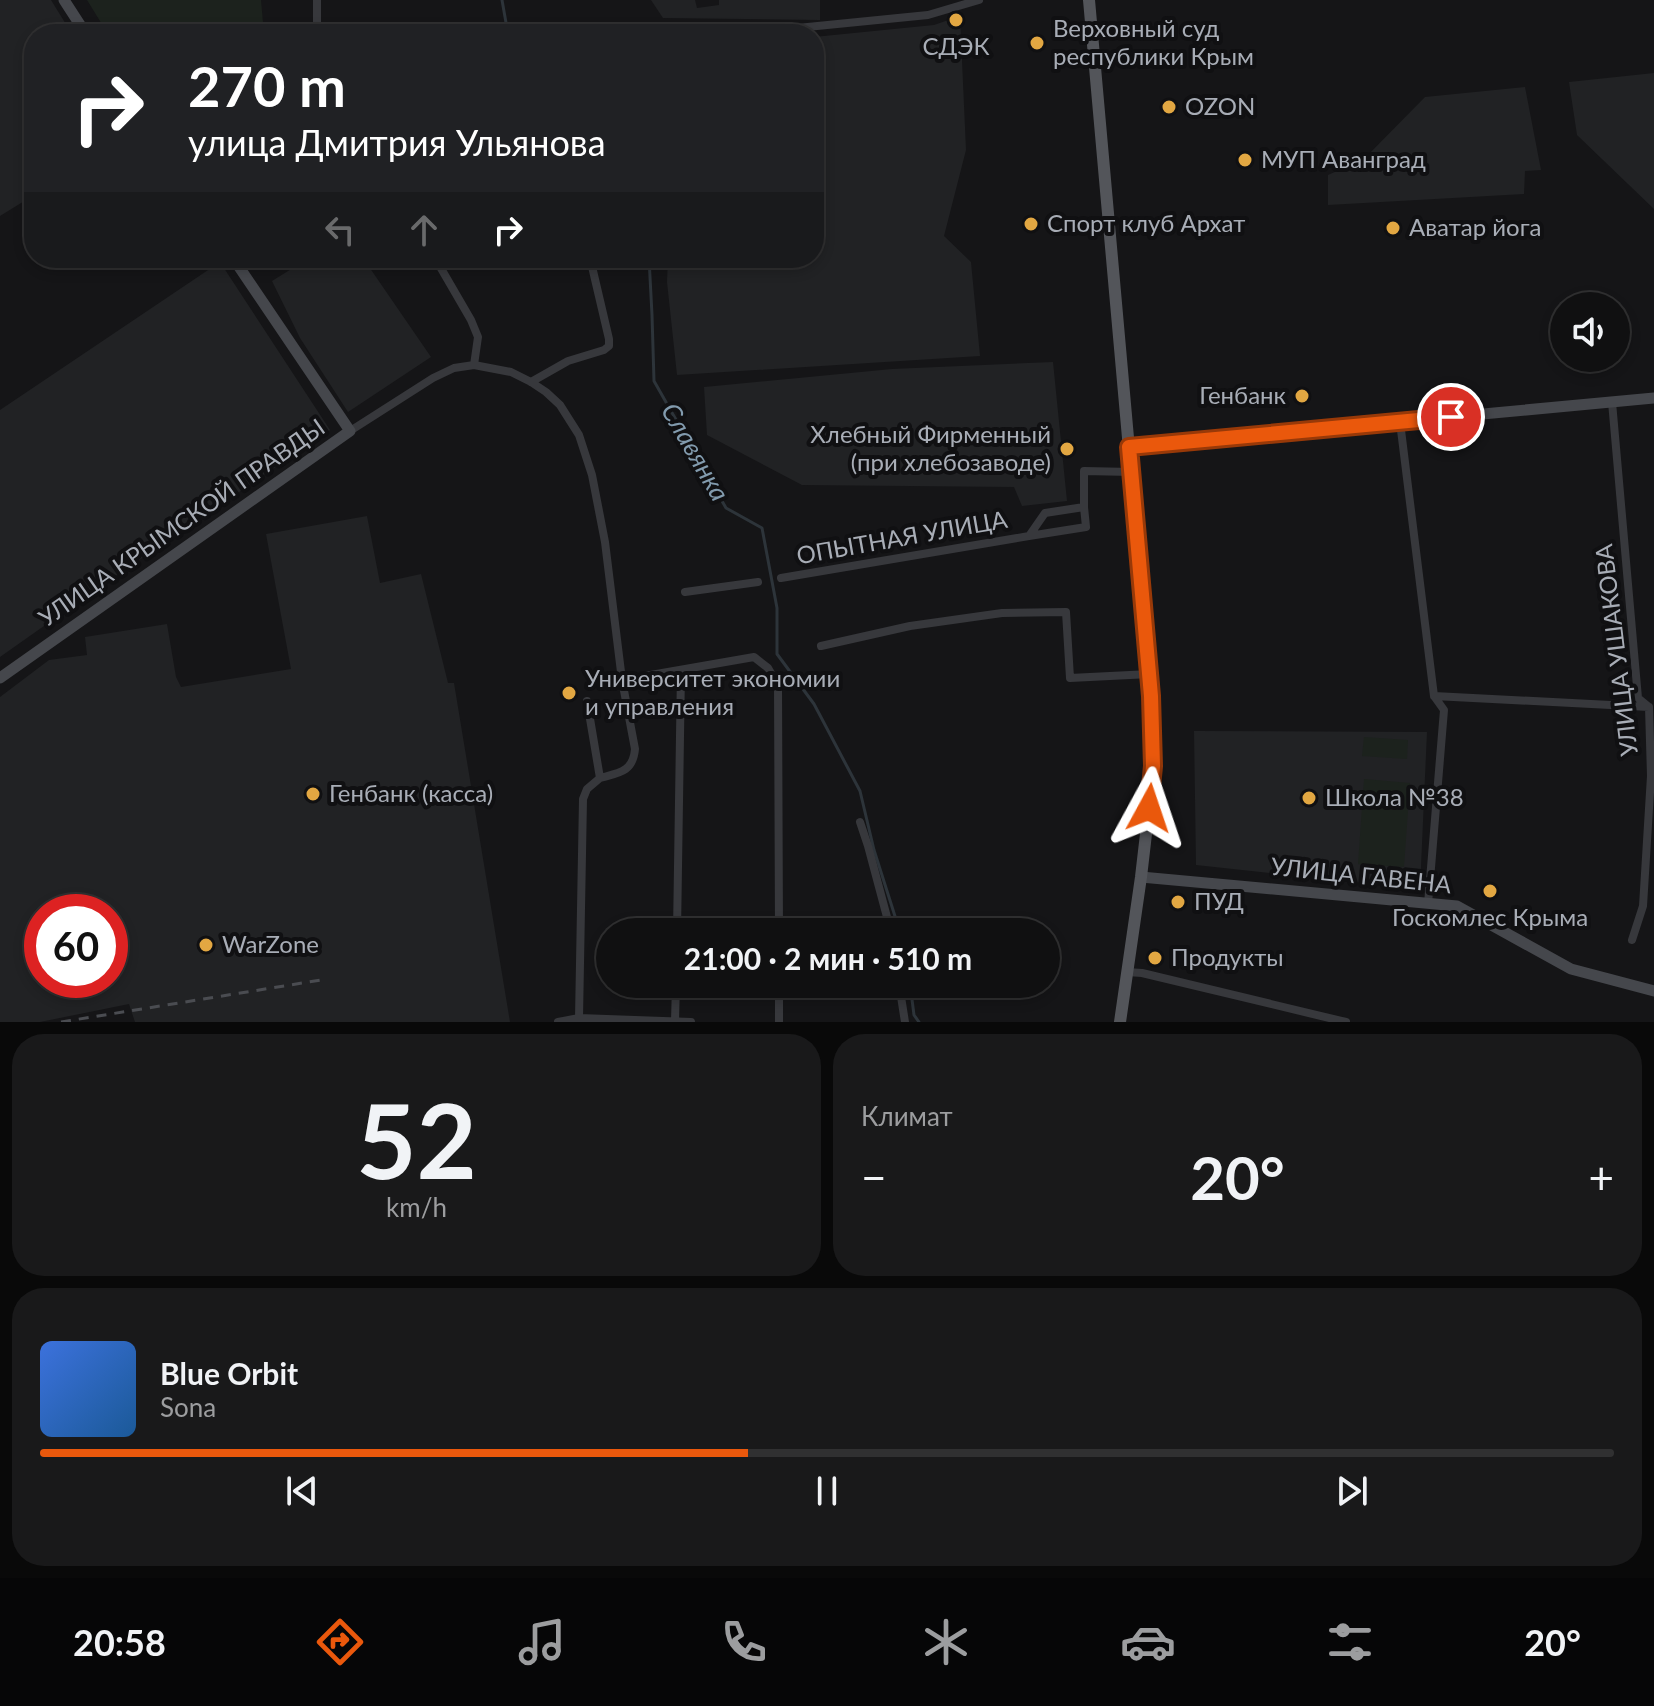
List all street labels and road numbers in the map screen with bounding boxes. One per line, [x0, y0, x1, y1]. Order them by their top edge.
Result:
street label: УЛИЦА КРЫМСКОЙ ПРАВДЫ [32, 412, 330, 632]
street label: ОПЫТНАЯ УЛИЦА [794, 504, 1010, 569]
street label: УЛИЦА УШАКОВА [1588, 542, 1643, 758]
street label: УЛИЦА ГАВЕНА [1270, 851, 1454, 898]

